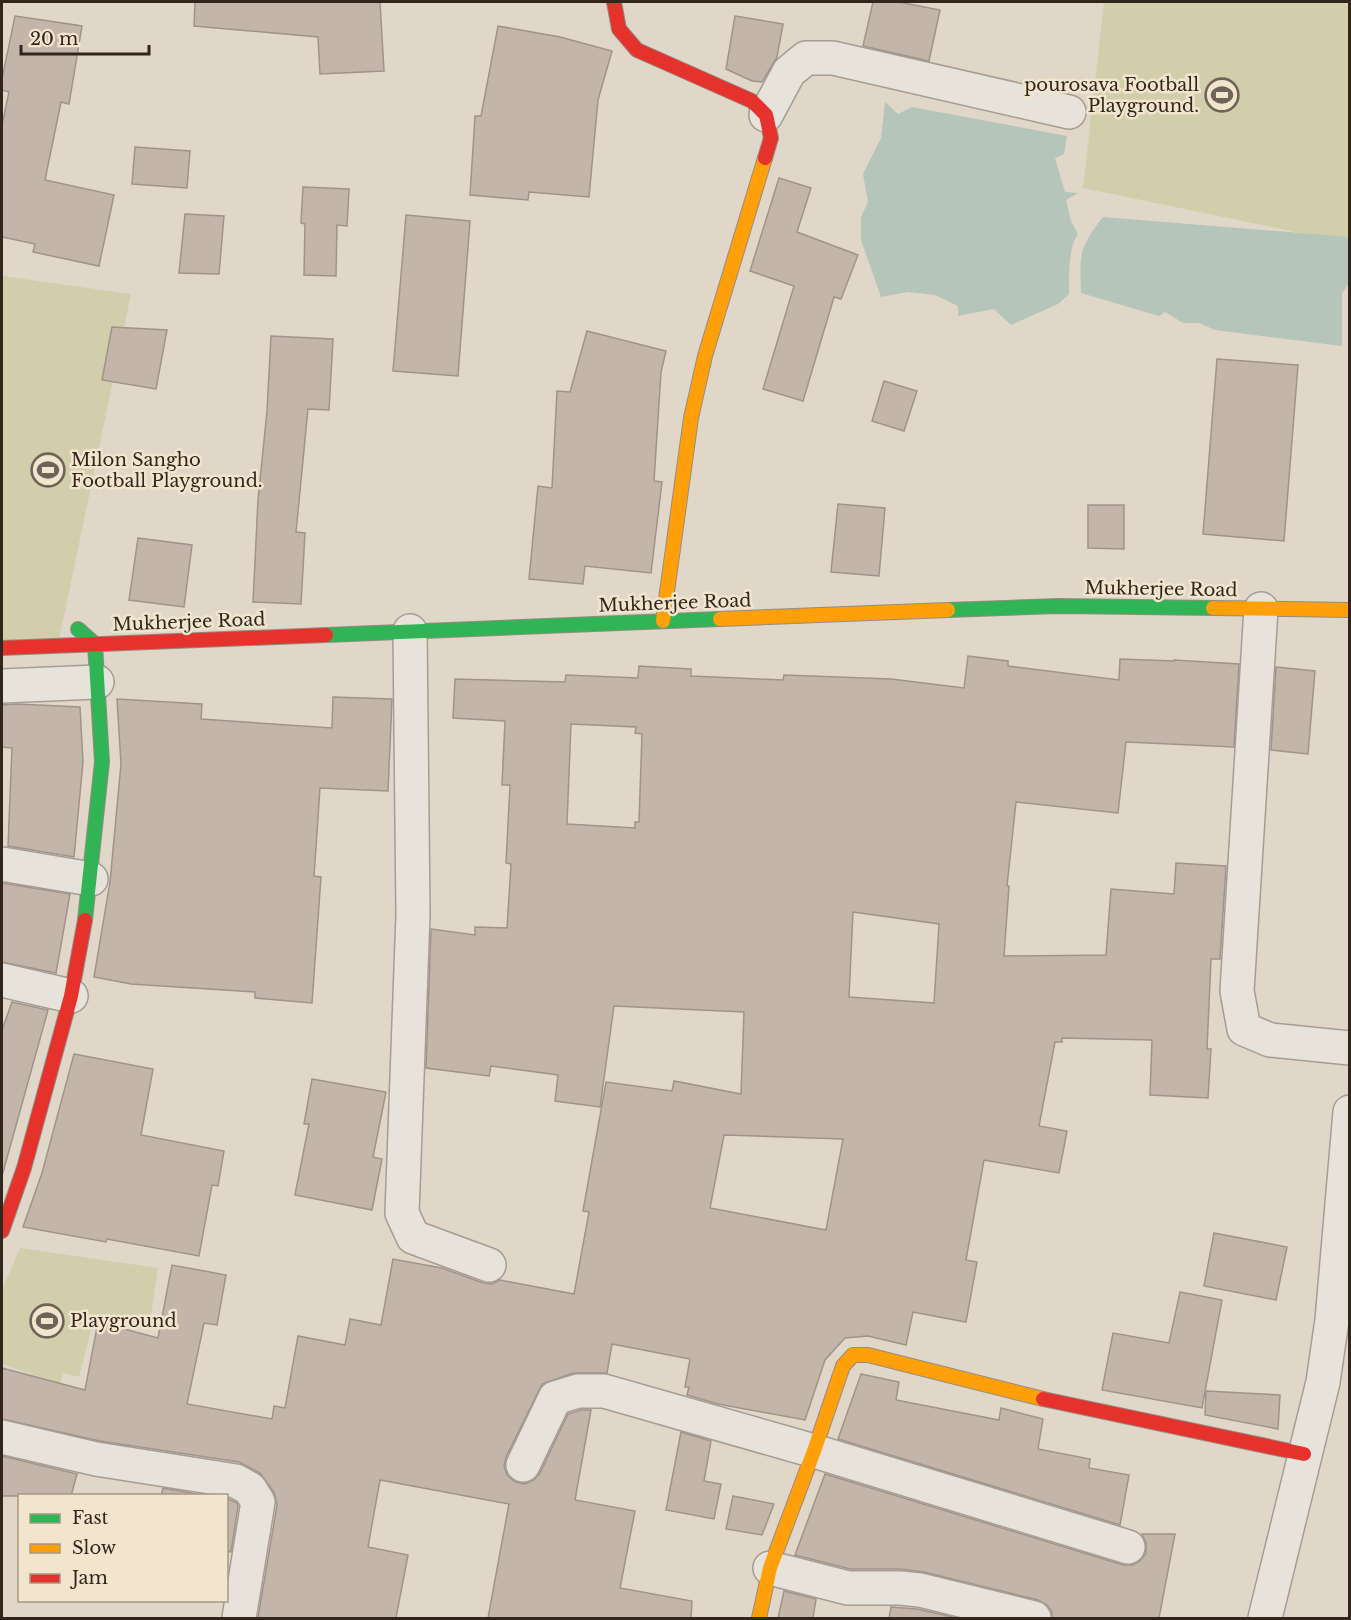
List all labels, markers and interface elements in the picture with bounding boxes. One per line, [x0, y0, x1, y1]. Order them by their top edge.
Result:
scale bar [21, 18, 148, 56]
text: 20 m [30, 28, 78, 50]
place label: pourosava Football Playground. [1024, 74, 1199, 117]
sports icon: pourosava Football Playground. [1204, 77, 1240, 113]
place label: Milon Sangho Football Playground. [71, 449, 263, 492]
sports icon: Milon Sangho Football Playground. [30, 452, 66, 488]
street label: Mukherjee Road [1084, 577, 1238, 601]
street label: Mukherjee Road [598, 589, 752, 617]
street label: Mukherjee Road [112, 608, 266, 636]
sports icon: Playground [29, 1303, 65, 1339]
place label: Playground [70, 1310, 177, 1332]
legend [18, 1494, 228, 1602]
text: Fast [72, 1507, 109, 1529]
text: Slow [72, 1537, 117, 1559]
text: Jam [70, 1567, 108, 1589]

